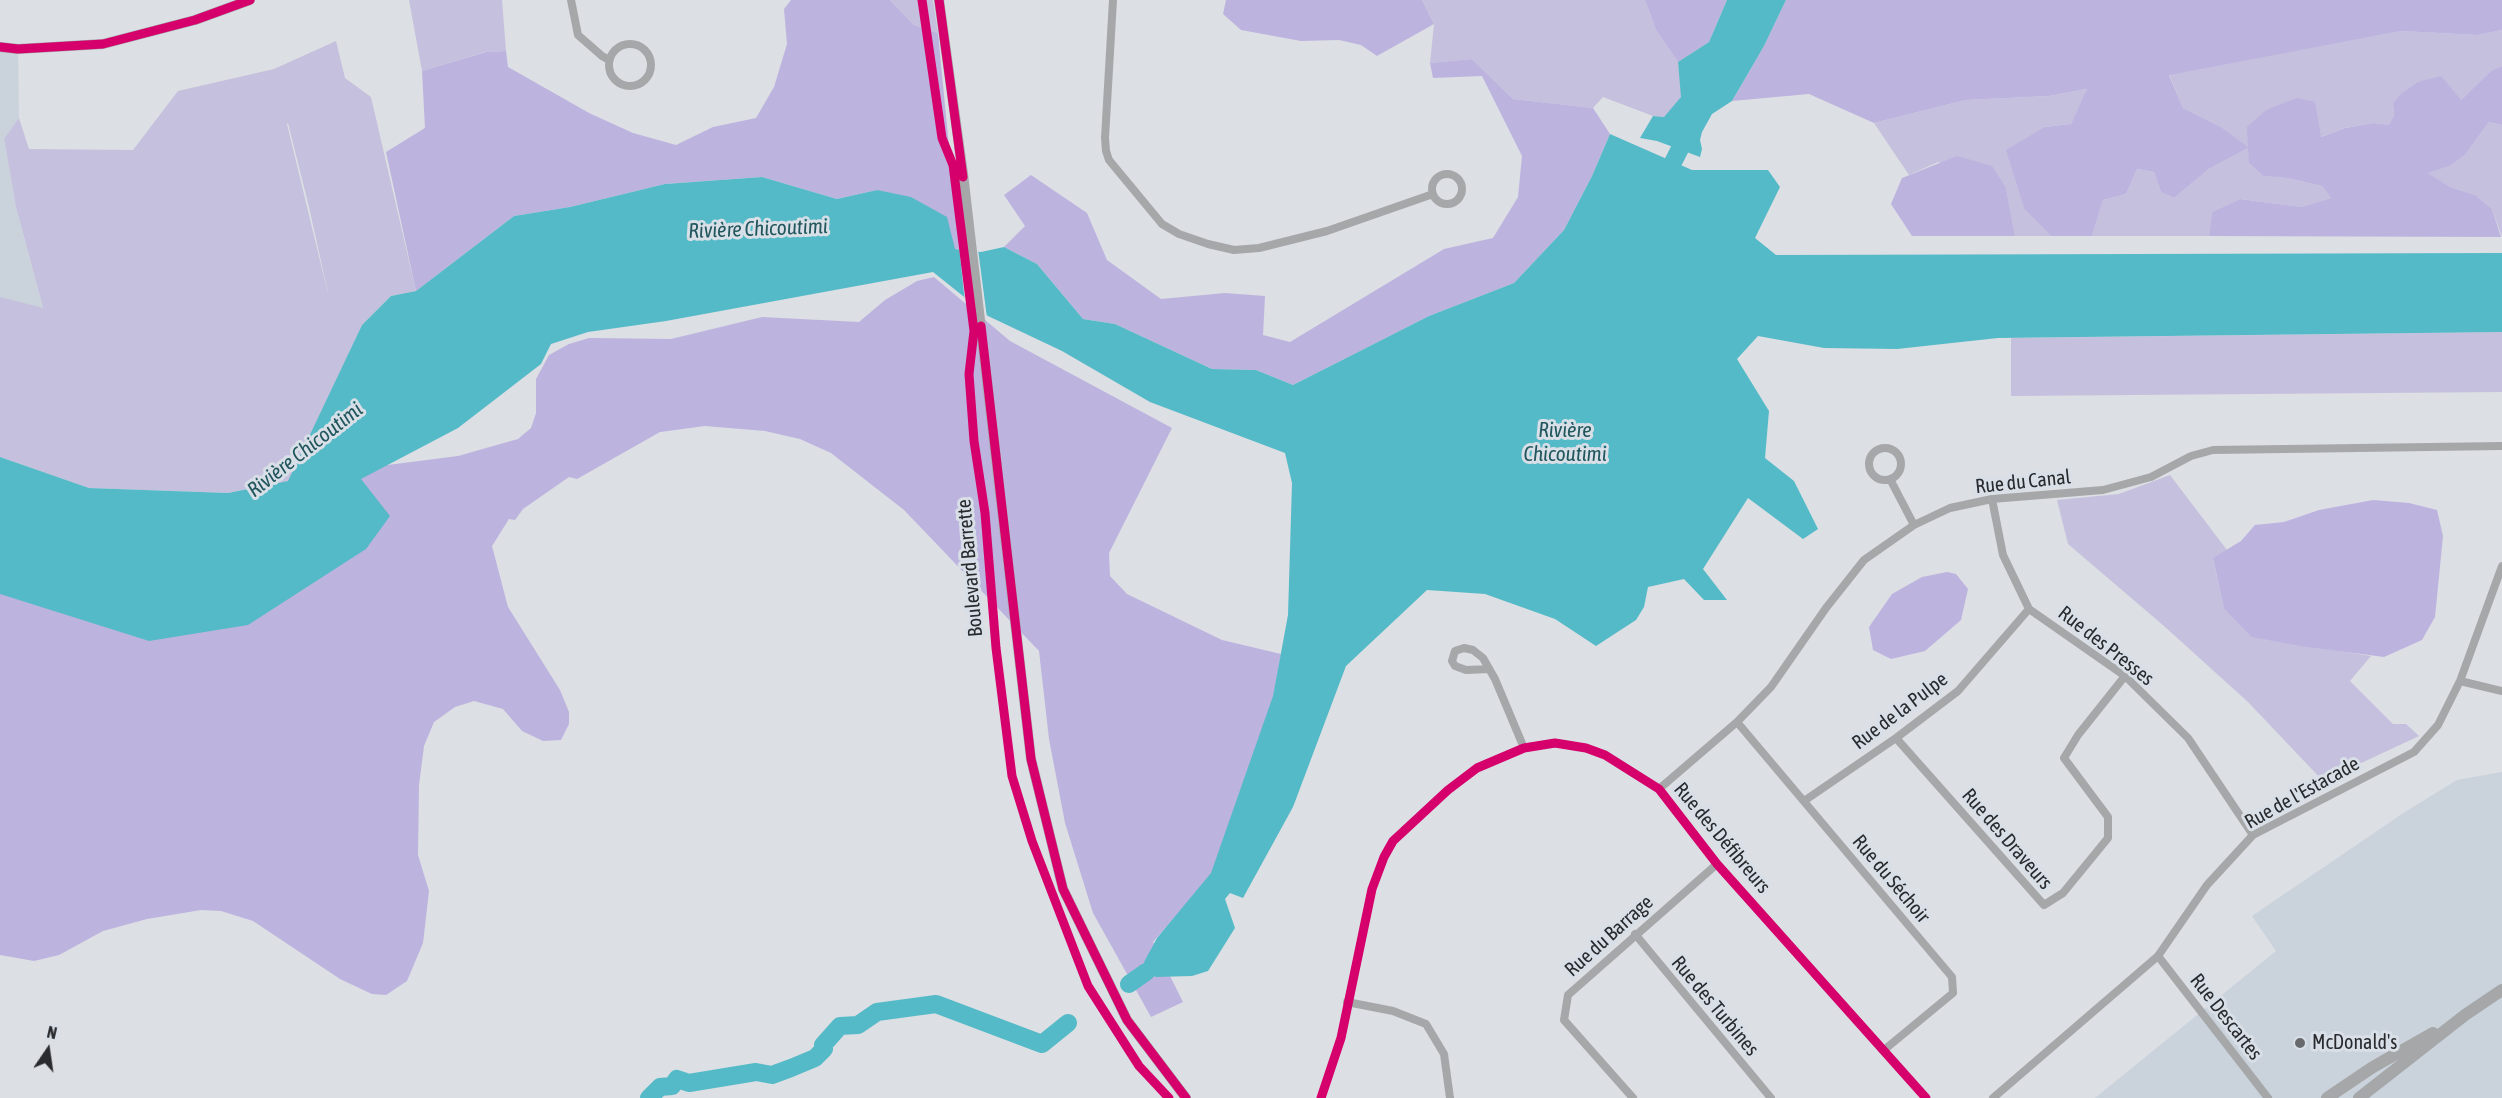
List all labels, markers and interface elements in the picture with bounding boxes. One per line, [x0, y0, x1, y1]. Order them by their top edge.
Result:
water label: Rivière Chicoutimi [688, 214, 828, 244]
water label: Rivière Chicoutimi [242, 397, 368, 503]
water label: Rivière Chicoutimi [1523, 417, 1607, 467]
street label: Rue du Canal [1974, 465, 2072, 499]
street label: Boulevard Barrette [952, 498, 988, 638]
street label: Rue des Presses [2053, 601, 2159, 691]
street label: Rue de la Pulpe [1847, 667, 1953, 755]
street label: Rue de l'Estacade [2241, 752, 2363, 834]
street label: Rue des Défibreurs [1669, 778, 1775, 898]
street label: Rue des Draveurs [1957, 784, 2057, 894]
street label: Rue du Séchoir [1847, 830, 1935, 928]
street label: Rue du Barrage [1560, 890, 1658, 982]
street label: Rue des Turbines [1666, 951, 1764, 1061]
street label: Rue Descartes [2185, 969, 2267, 1065]
north arrow [18, 1020, 78, 1080]
text: N [45, 1023, 59, 1042]
place label: McDonald's [2312, 1031, 2397, 1055]
marker: McDonald's [2293, 1036, 2307, 1050]

